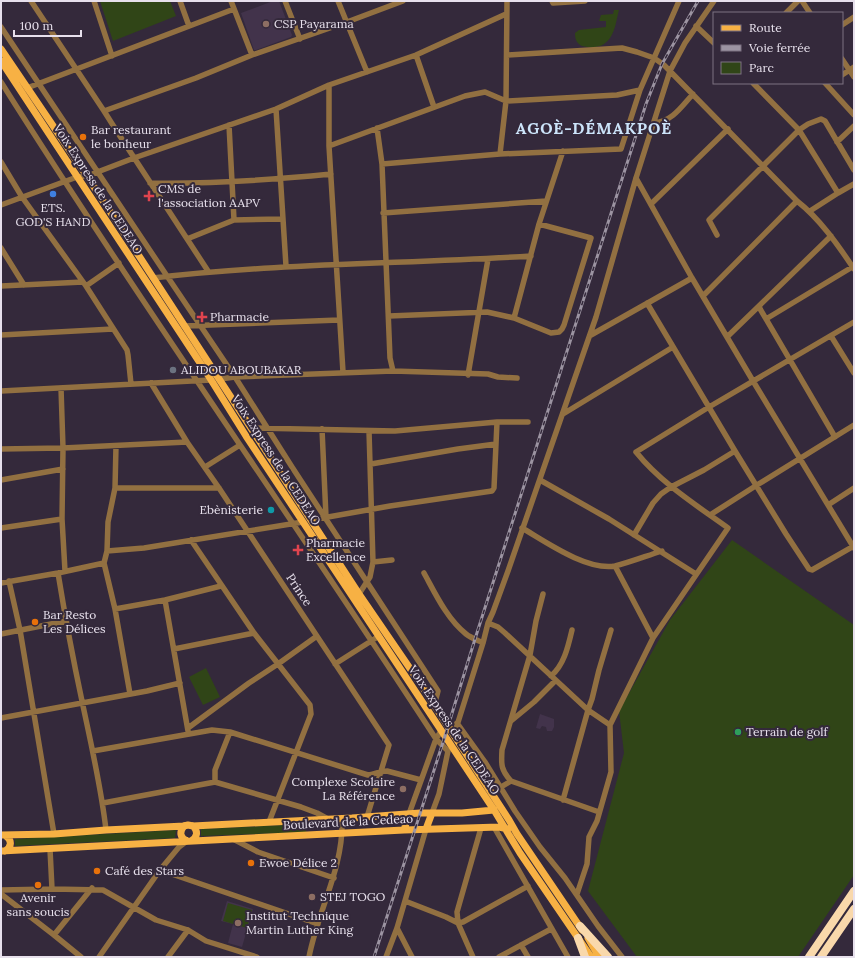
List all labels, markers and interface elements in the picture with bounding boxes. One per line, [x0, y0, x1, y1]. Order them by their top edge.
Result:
scale bar [14, 12, 81, 38]
legend [713, 12, 843, 84]
place label: CSP Payarama [274, 16, 354, 31]
text: 100 m [20, 18, 53, 33]
marker: CSP Payarama [261, 19, 271, 29]
text: Route [749, 20, 782, 35]
text: Voie ferrée [748, 40, 811, 55]
text: Parc [749, 60, 774, 75]
district label: AGOÈ-DÉMAKPOÈ [516, 118, 672, 138]
street label: Voix Express de la CEDEAO [50, 120, 146, 257]
place label: Bar restaurant le bonheur [91, 122, 172, 151]
marker: Bar restaurant le bonheur [78, 132, 88, 142]
place label: CMS de l'association AAPV [158, 181, 261, 210]
marker: ETS. GOD'S HAND [48, 189, 58, 199]
marker: CMS de l'association AAPV [143, 190, 155, 202]
place label: ETS. GOD'S HAND [16, 200, 90, 229]
place label: Pharmacie [210, 309, 269, 324]
marker: Pharmacie [197, 312, 207, 322]
place label: ALIDOU ABOUBAKAR [180, 362, 302, 377]
marker: ALIDOU ABOUBAKAR [168, 365, 178, 375]
street label: Voix Express de la CEDEAO [228, 391, 324, 528]
place label: Ebènisterie [200, 502, 263, 517]
marker: Ebènisterie [266, 505, 276, 515]
place label: Pharmacie Excellence [306, 535, 366, 564]
marker: Pharmacie Excellence [293, 545, 303, 555]
street label: Prince [283, 571, 316, 609]
place label: Bar Resto Les Délices [43, 607, 106, 636]
marker: Bar Resto Les Délices [30, 617, 40, 627]
street label: Voix Express de la CEDEAO [405, 661, 503, 797]
place label: Terrain de golf [746, 724, 829, 739]
marker: Terrain de golf [733, 727, 743, 737]
place label: Complexe Scolaire La Référence [291, 774, 395, 803]
marker: Complexe Scolaire La Référence [398, 784, 408, 794]
street label: Boulevard de la Cedeao [283, 811, 413, 832]
place label: Ewoe Délice 2 [259, 855, 337, 870]
marker: Ewoe Délice 2 [246, 858, 256, 868]
place label: Café des Stars [105, 863, 184, 878]
marker: Café des Stars [92, 866, 102, 876]
marker: Avenir sans soucis [33, 880, 43, 890]
place label: STEJ TOGO [320, 889, 385, 904]
place label: Avenir sans soucis [7, 890, 70, 919]
marker: STEJ TOGO [307, 892, 317, 902]
place label: Institut Technique Martin Luther King [246, 908, 354, 937]
marker: Institut Technique Martin Luther King [233, 918, 243, 928]

